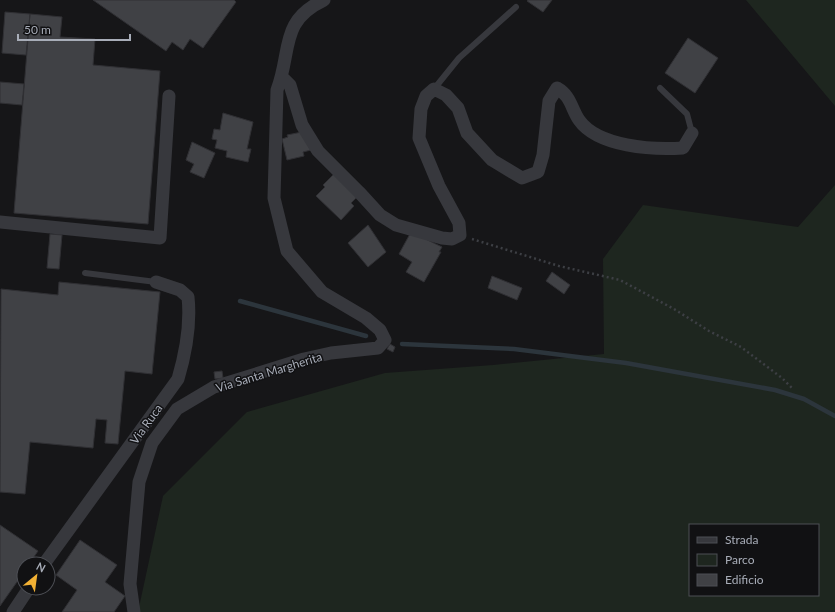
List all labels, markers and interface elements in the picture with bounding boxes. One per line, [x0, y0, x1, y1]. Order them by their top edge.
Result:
scale bar [18, 16, 130, 42]
text: 50 m [24, 22, 51, 37]
street label: Via Santa Margherita [214, 349, 324, 395]
street label: Via Ruca [127, 401, 166, 447]
legend [689, 524, 819, 596]
text: Strada [725, 532, 758, 547]
text: Parco [725, 552, 755, 567]
north arrow [16, 556, 56, 596]
text: N [34, 559, 48, 575]
text: Edificio [725, 572, 764, 587]

